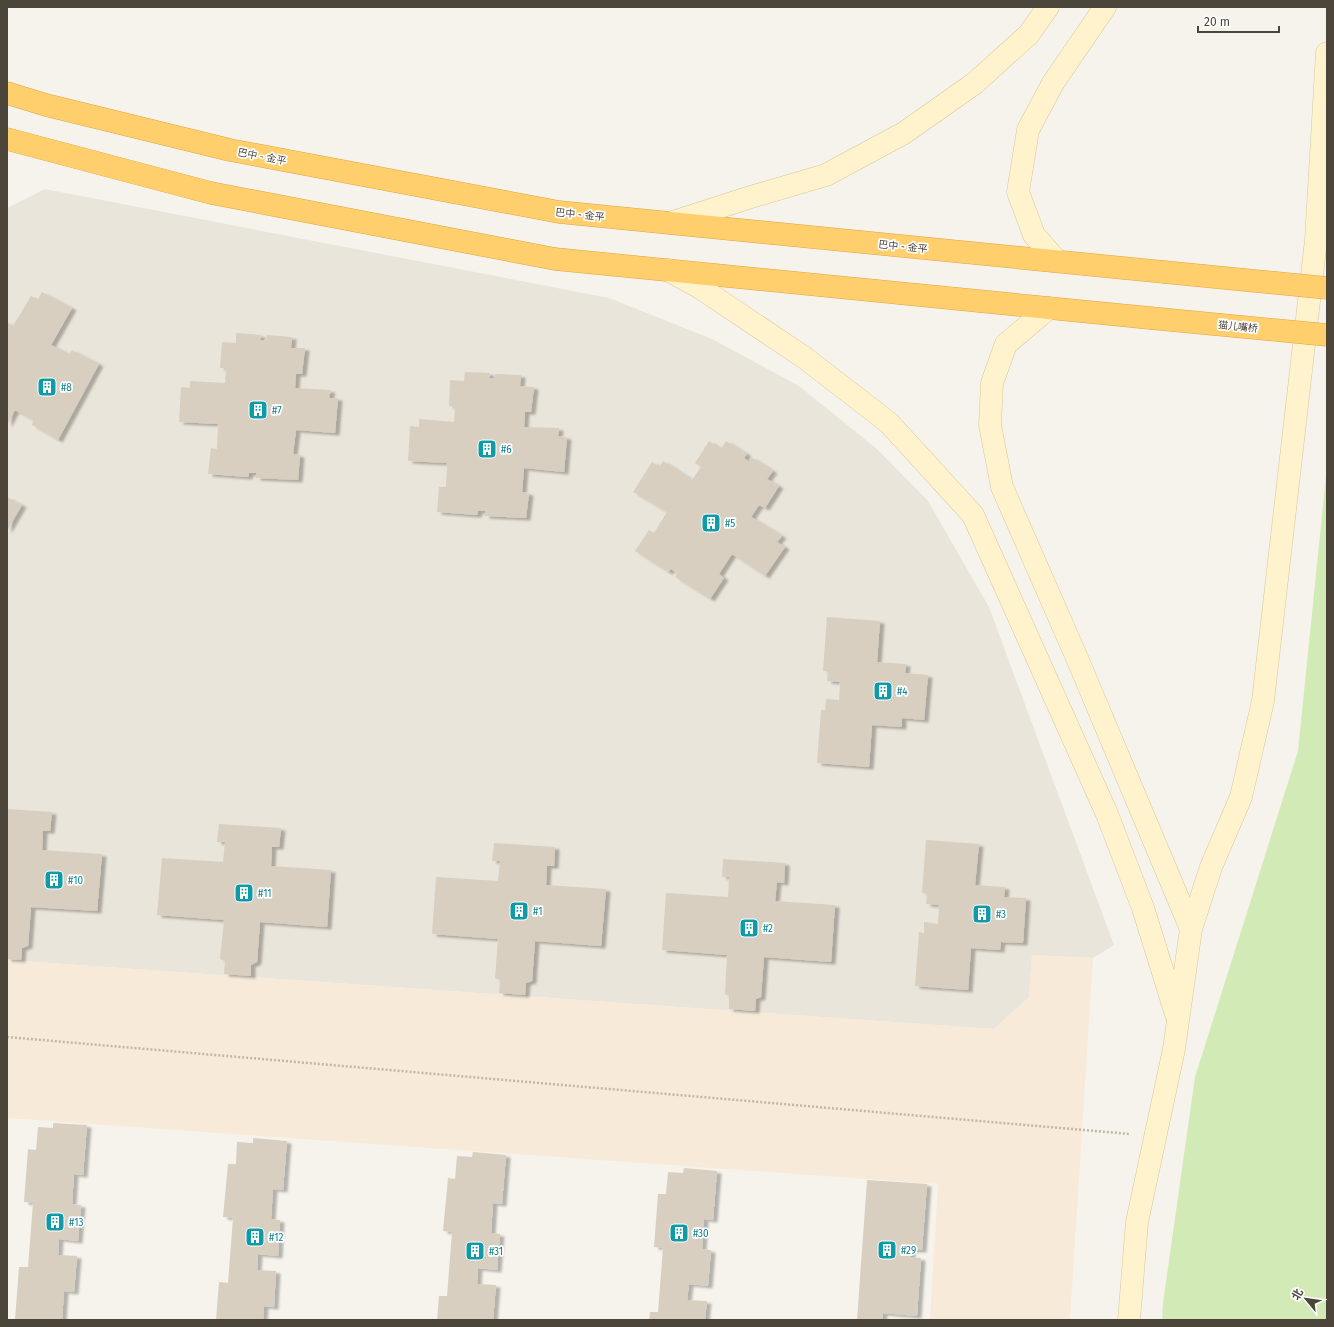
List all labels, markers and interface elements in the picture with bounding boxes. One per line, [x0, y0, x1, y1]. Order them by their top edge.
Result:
scale bar [1198, 8, 1279, 34]
text: 20 m [1204, 15, 1230, 29]
street label: 巴中 - 金平 [236, 146, 287, 168]
street label: 巴中 - 金平 [555, 206, 605, 224]
street label: 巴中 - 金平 [878, 238, 928, 256]
street label: 猫儿嘴桥 [1217, 319, 1258, 335]
building icon: #8 [36, 376, 58, 398]
place label: #8 [61, 382, 72, 394]
building icon: #7 [247, 399, 269, 421]
place label: #7 [272, 405, 282, 417]
building icon: #6 [476, 438, 498, 460]
place label: #6 [501, 444, 512, 456]
building icon: #5 [700, 512, 722, 534]
place label: #5 [725, 518, 735, 530]
building icon: #4 [872, 680, 894, 702]
place label: #4 [897, 686, 908, 698]
building icon: #10 [43, 869, 65, 891]
place label: #10 [68, 875, 84, 887]
building icon: #11 [233, 882, 255, 904]
place label: #11 [258, 888, 272, 900]
building icon: #1 [508, 900, 530, 922]
building icon: #3 [971, 903, 993, 925]
place label: #1 [533, 906, 543, 918]
place label: #3 [996, 909, 1006, 921]
building icon: #2 [738, 917, 760, 939]
place label: #2 [763, 923, 773, 935]
building icon: #13 [44, 1211, 66, 1233]
place label: #13 [69, 1217, 84, 1229]
building icon: #30 [668, 1222, 690, 1244]
building icon: #12 [244, 1226, 266, 1248]
place label: #30 [693, 1228, 709, 1240]
place label: #12 [269, 1232, 284, 1244]
building icon: #29 [876, 1239, 898, 1261]
building icon: #31 [464, 1240, 486, 1262]
place label: #29 [901, 1245, 916, 1257]
place label: #31 [489, 1246, 503, 1258]
north arrow [1286, 1279, 1326, 1319]
text: 北 [1289, 1286, 1306, 1302]

